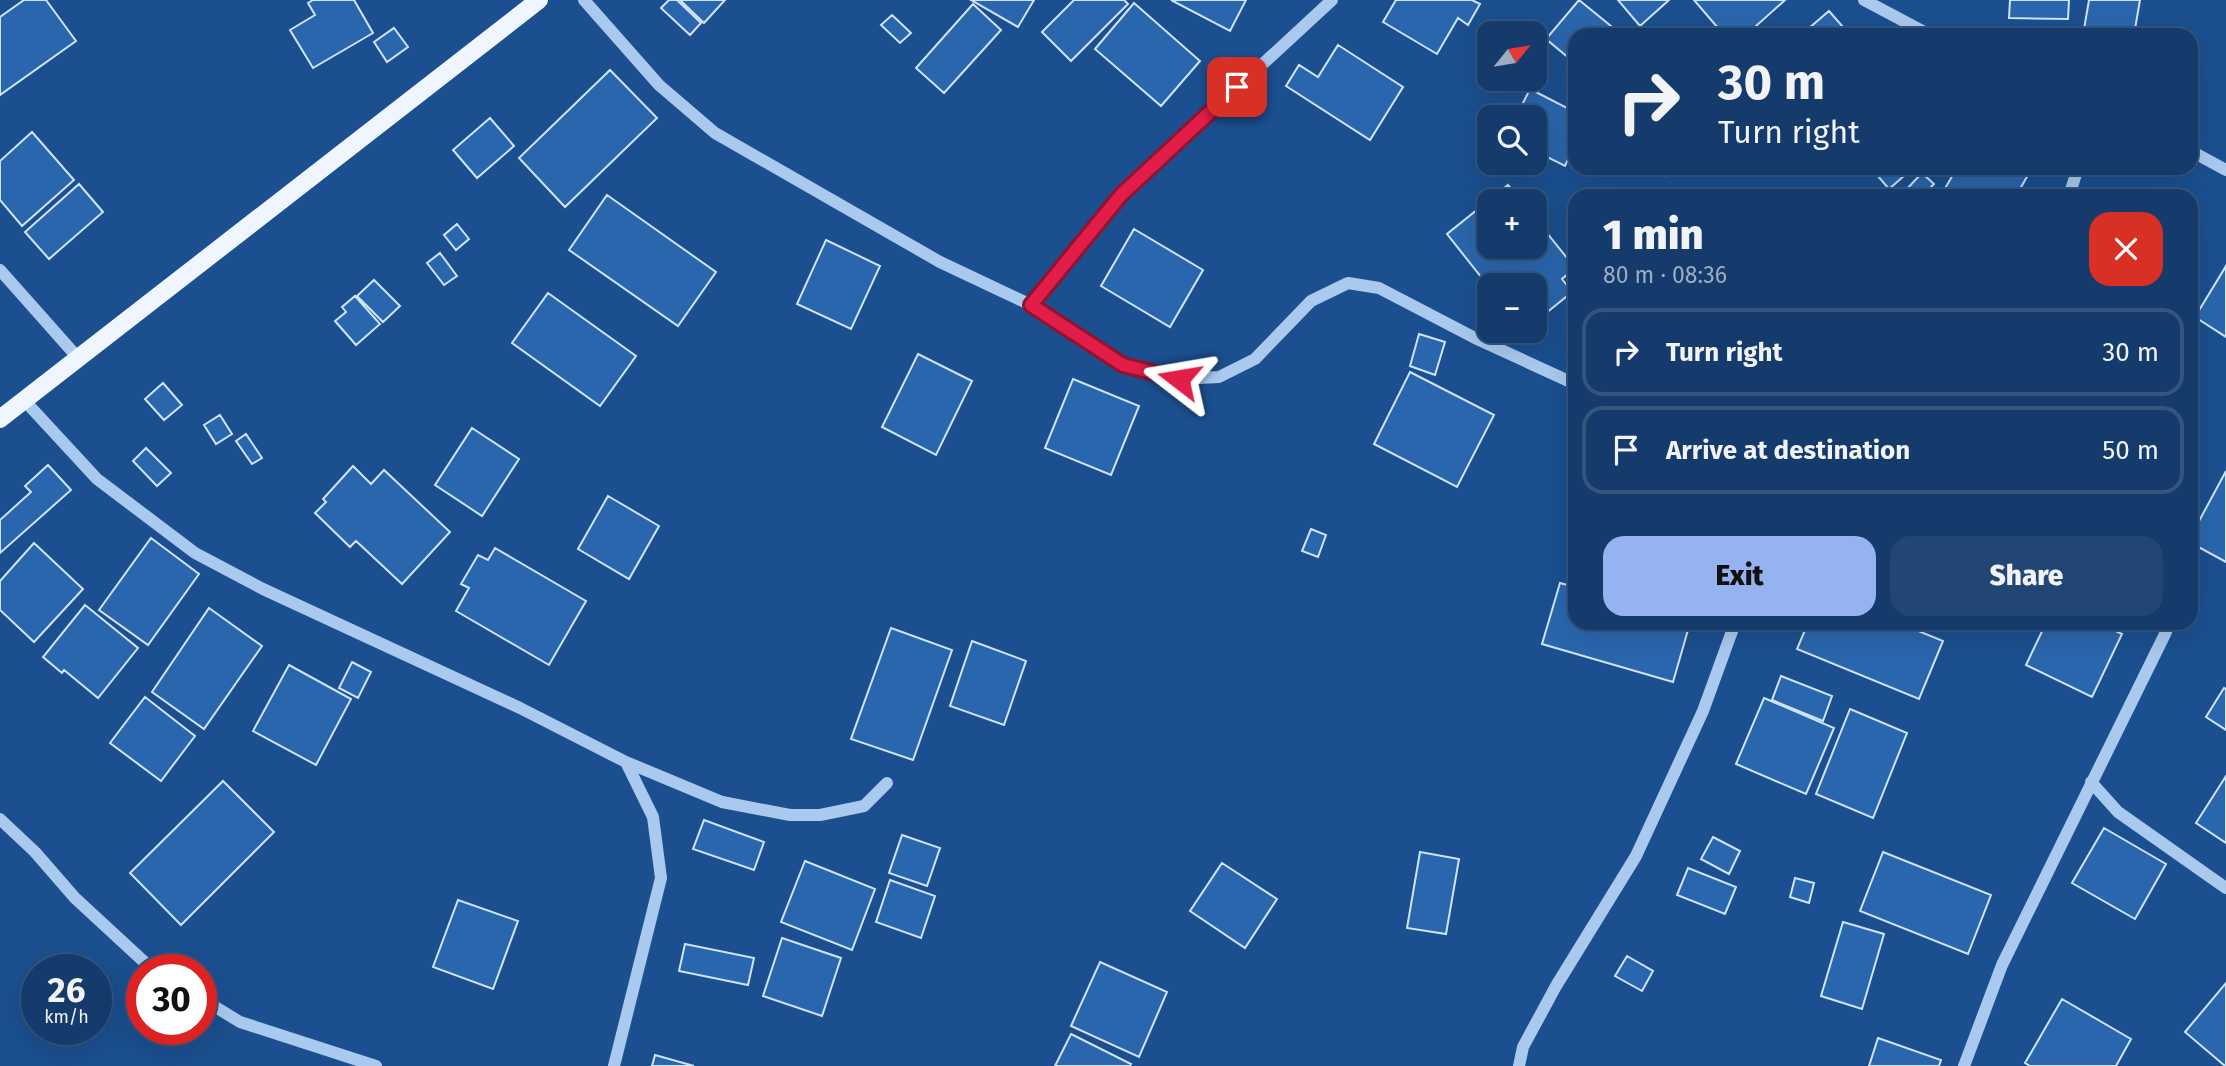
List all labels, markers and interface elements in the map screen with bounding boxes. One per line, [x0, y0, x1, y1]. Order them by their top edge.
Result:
north arrow [1477, 21, 1547, 91]
map controls [1477, 21, 1547, 343]
text: 30 m [1718, 53, 1825, 112]
icon: right [1603, 56, 1694, 147]
pin [1207, 57, 1267, 117]
icon: arrive [1218, 68, 1256, 106]
button: search [1477, 105, 1547, 175]
text: Turn right [1718, 113, 1860, 151]
button: + [1477, 189, 1547, 259]
text: 1 min [1603, 210, 1704, 260]
button: close [2089, 212, 2163, 286]
text: 80 m · 08:36 [1603, 261, 1727, 289]
button: − [1477, 273, 1547, 343]
icon: right [1607, 333, 1645, 371]
text: Turn right [1666, 337, 1783, 368]
text: 30 m [2102, 337, 2159, 368]
position arrow [1142, 342, 1216, 416]
icon: arrive [1607, 431, 1645, 469]
text: Arrive at destination [1666, 435, 1910, 466]
text: 50 m [2102, 435, 2159, 466]
button: Exit [1603, 536, 1876, 616]
button: Share [1890, 536, 2163, 616]
speed limit sign: 30 [126, 954, 217, 1045]
text: 26 [48, 969, 85, 1011]
text: km/h [44, 1006, 89, 1028]

